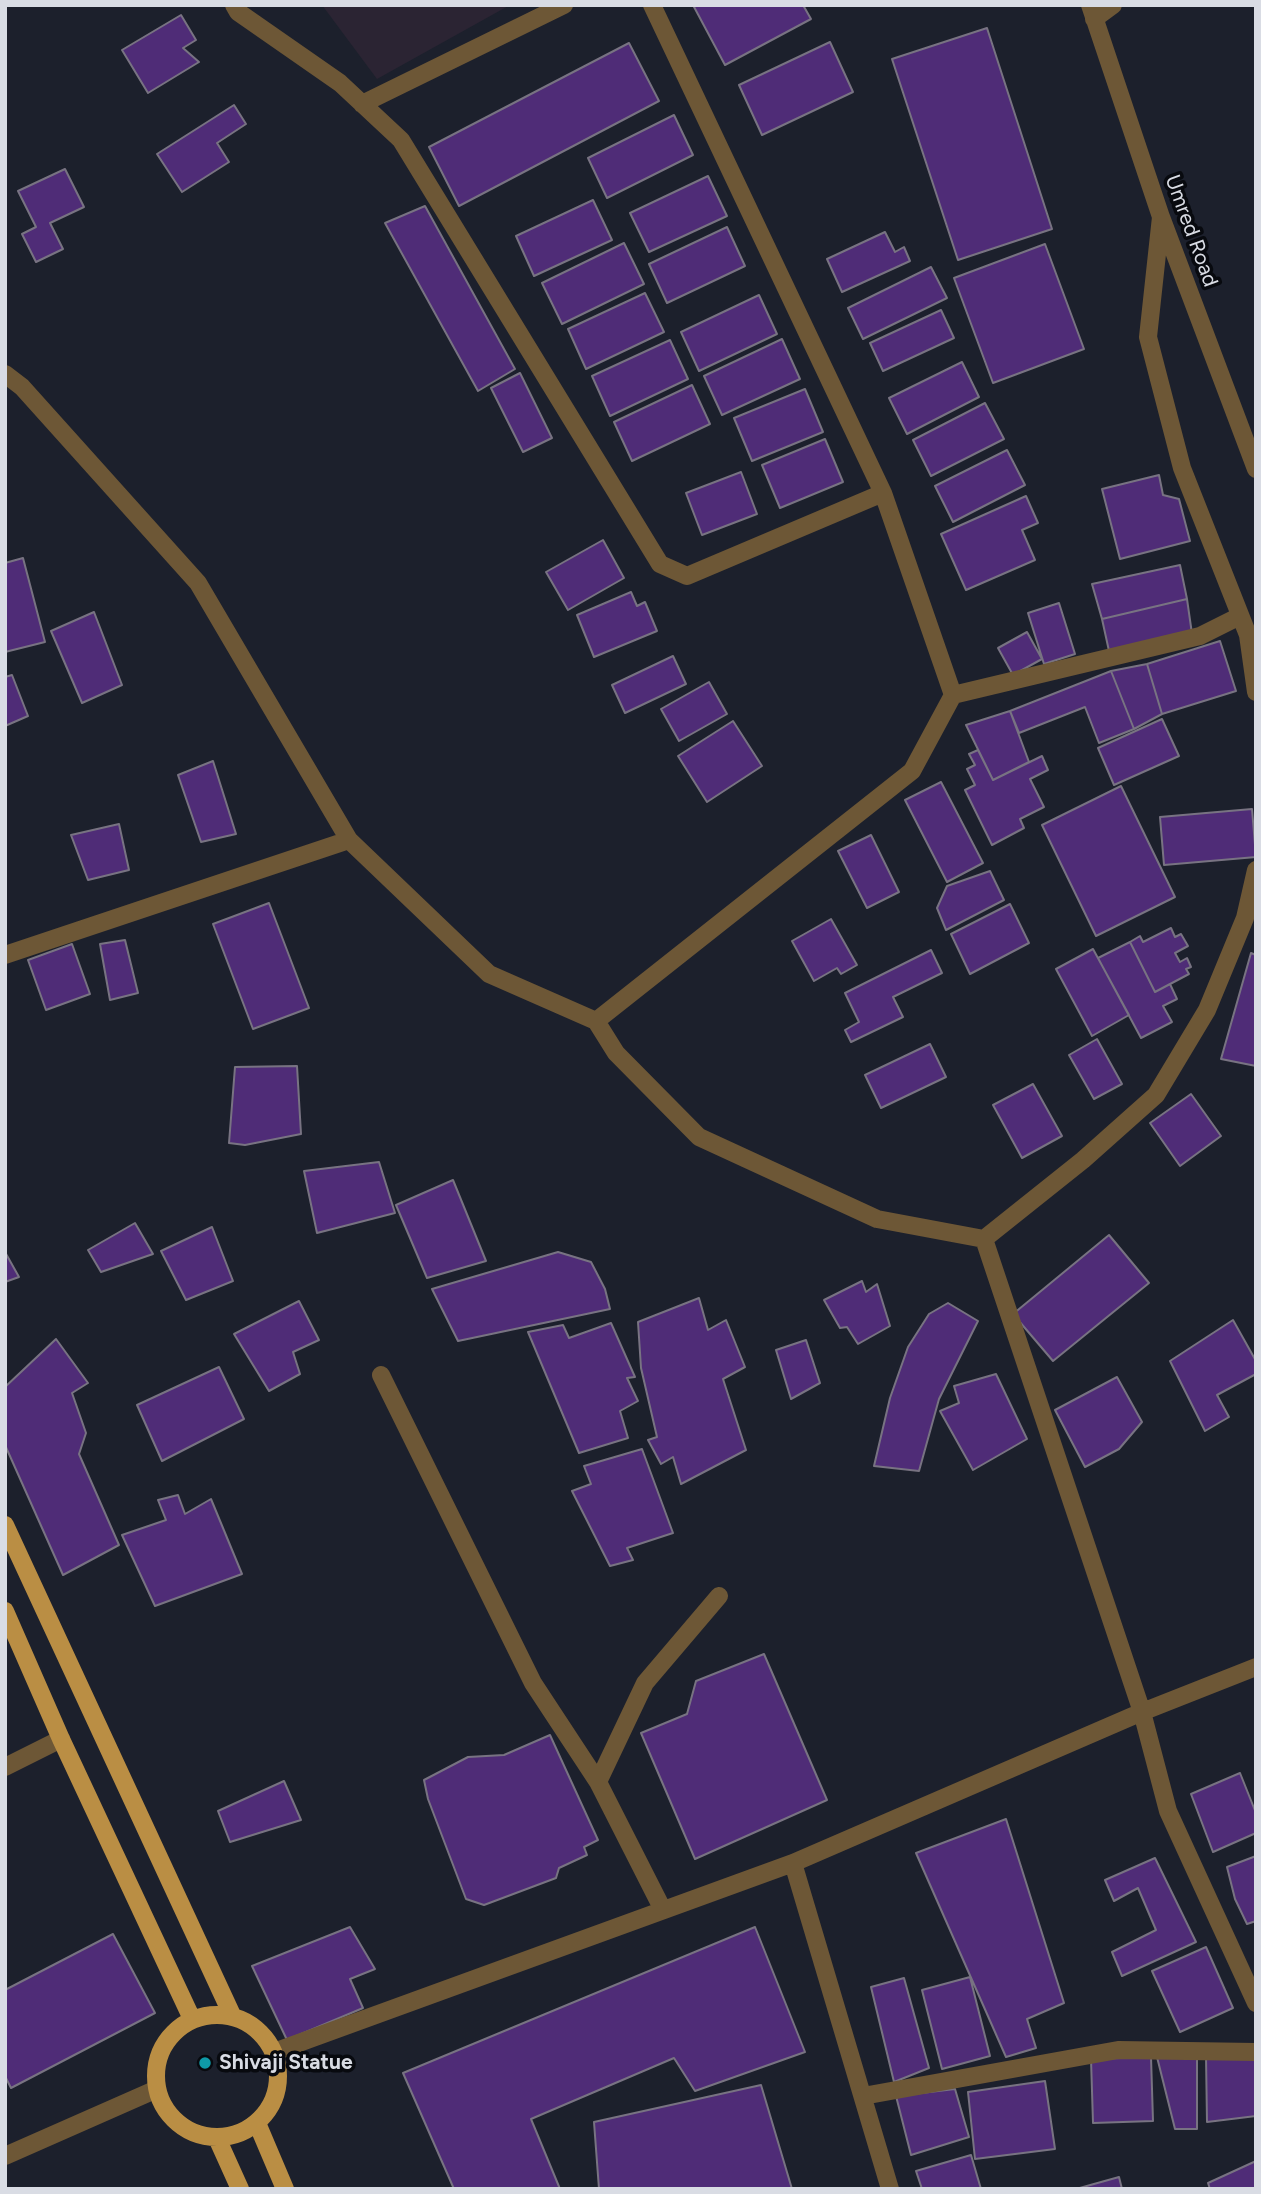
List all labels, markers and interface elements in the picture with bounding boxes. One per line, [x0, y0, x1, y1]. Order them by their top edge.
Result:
street label: Umred Road [1159, 172, 1223, 290]
place label: Shivaji Statue [219, 2050, 353, 2076]
marker: Shivaji Statue [197, 2055, 213, 2071]

